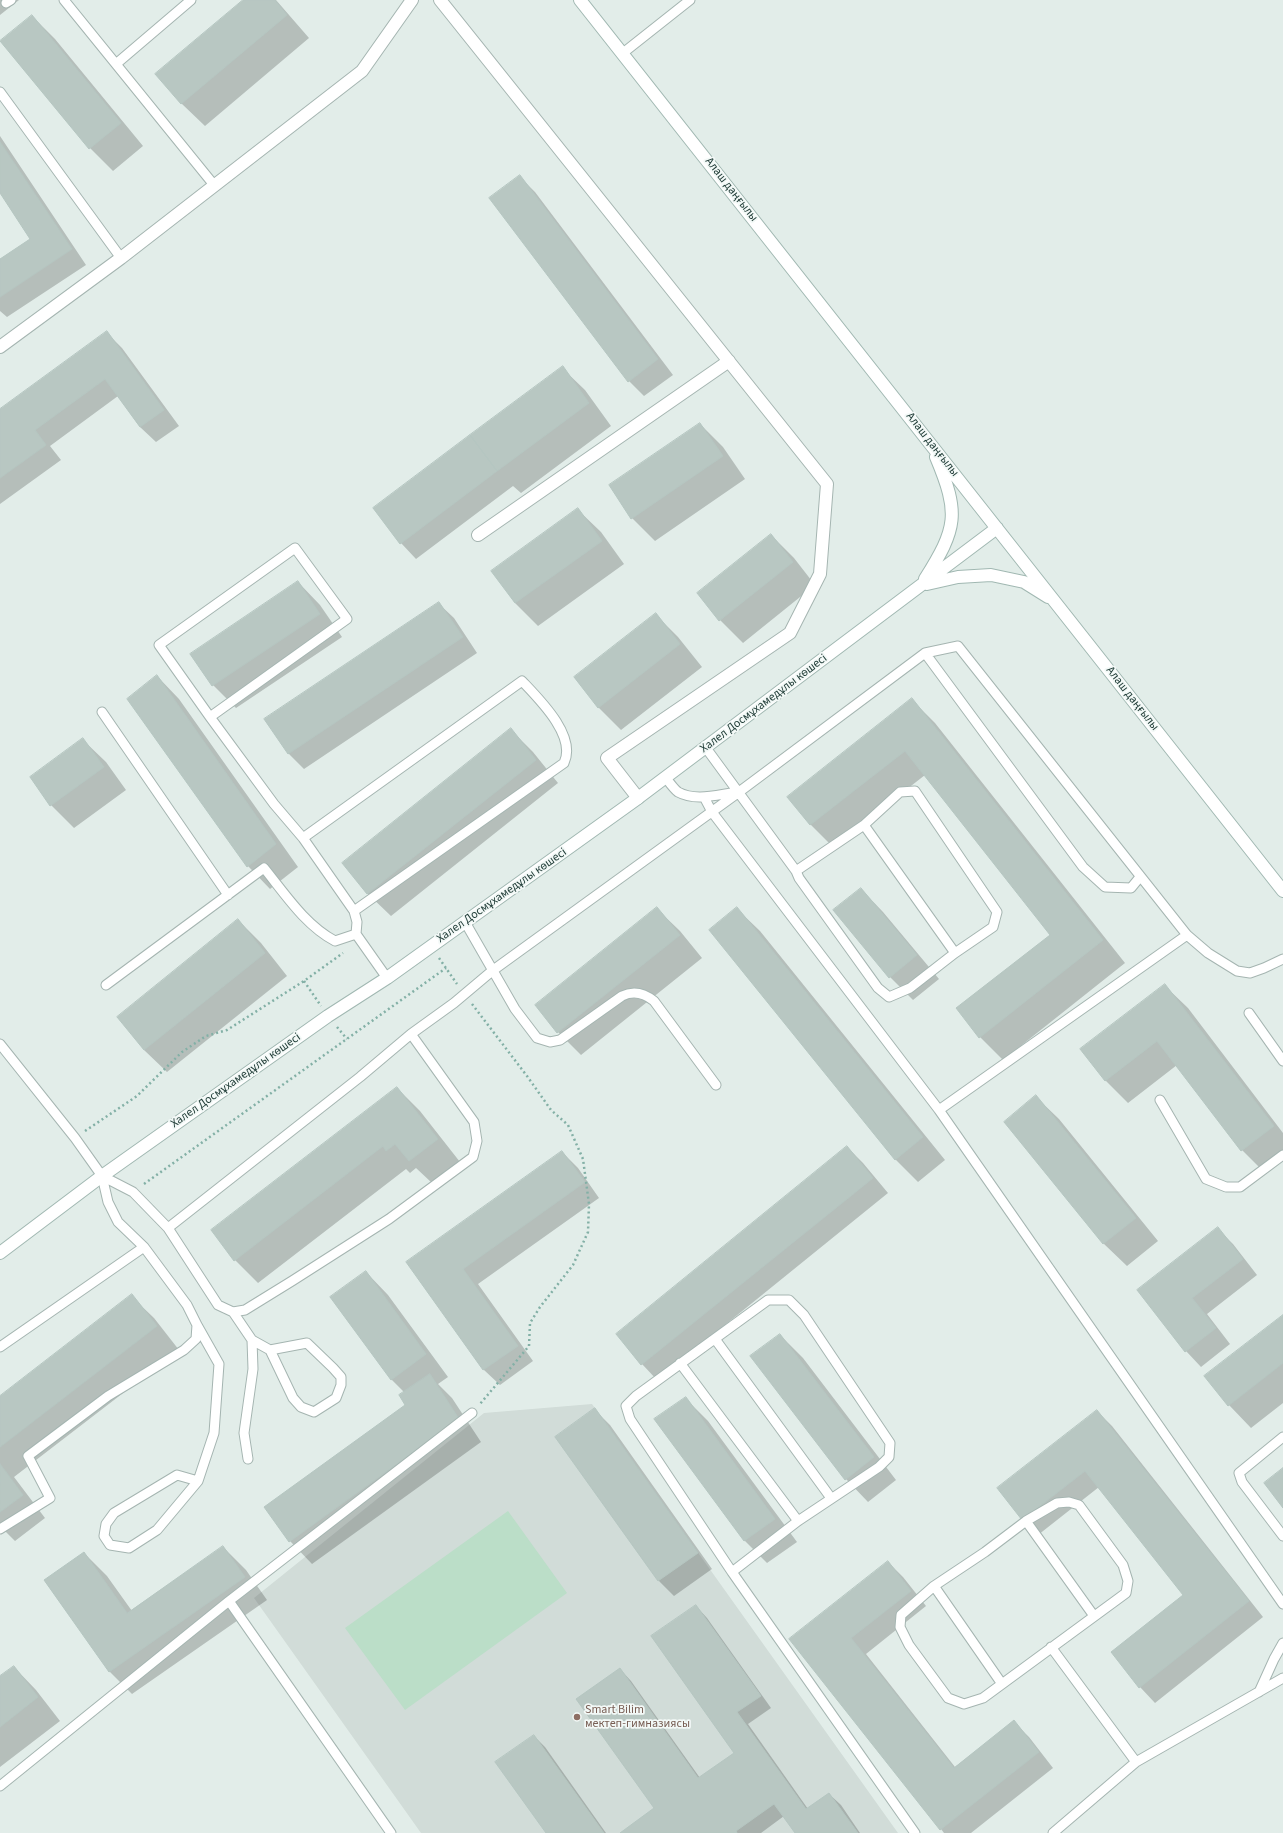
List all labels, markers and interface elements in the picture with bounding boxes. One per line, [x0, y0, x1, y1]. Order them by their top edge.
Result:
street label: Алаш даңғылы [701, 155, 761, 225]
street label: Алаш даңғылы [902, 410, 962, 480]
street label: Халел Досмұхамедұлы көшесі [698, 652, 830, 756]
street label: Алаш даңғылы [1102, 664, 1162, 734]
street label: Халел Досмұхамедұлы көшесі [434, 846, 570, 946]
street label: Халел Досмұхамедұлы көшесі [168, 1031, 304, 1131]
place label: Smart Bilim мектеп-гимназиясы [585, 1703, 690, 1731]
marker: Smart Bilim мектеп-гимназиясы [572, 1712, 582, 1722]

